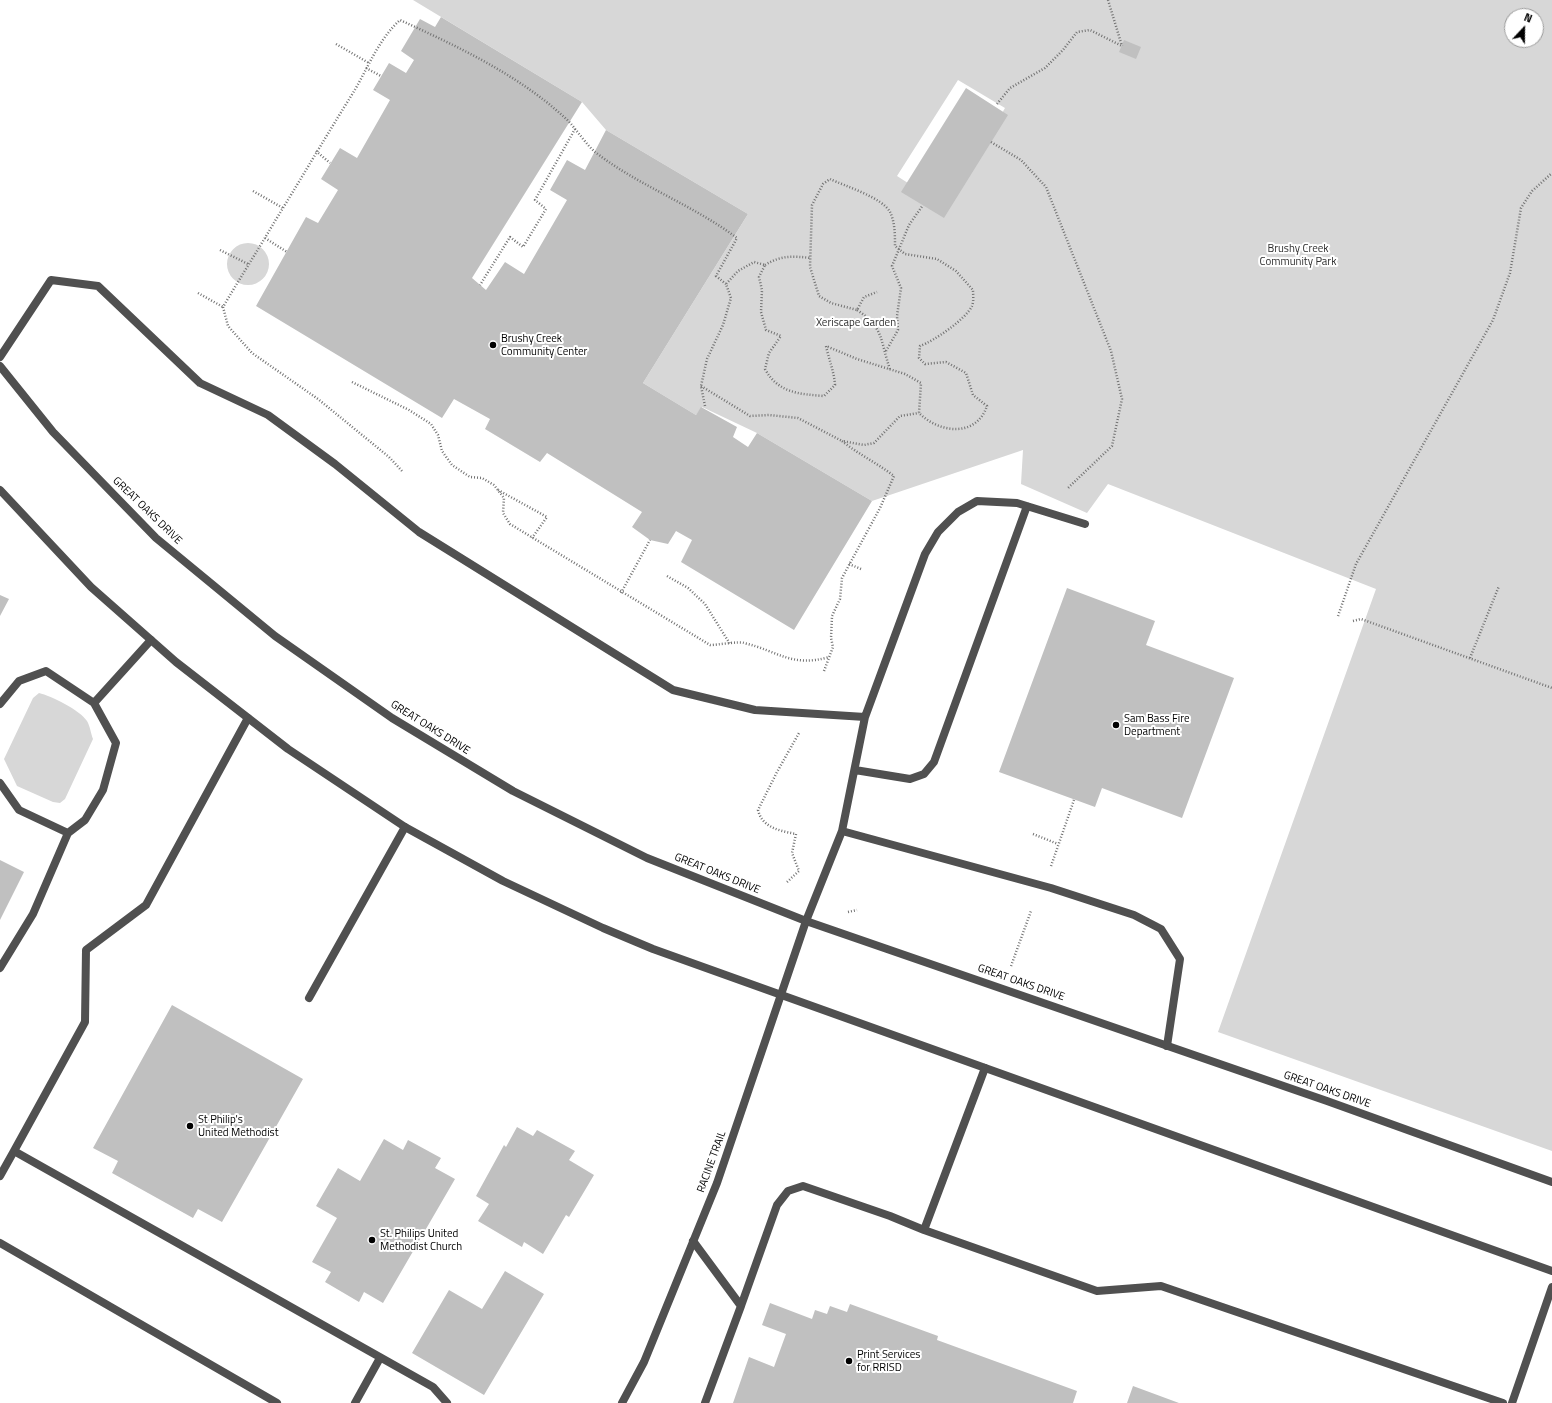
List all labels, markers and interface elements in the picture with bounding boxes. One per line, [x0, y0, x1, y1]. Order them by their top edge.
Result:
north arrow [1504, 8, 1544, 48]
text: N [1522, 9, 1535, 27]
park label: Brushy Creek Community Park [1260, 242, 1336, 268]
park label: Xeriscape Garden [816, 316, 896, 330]
place label: Brushy Creek Community Center [501, 332, 587, 358]
marker: Brushy Creek Community Center [488, 340, 498, 350]
street label: GREAT OAKS DRIVE [110, 475, 184, 547]
street label: GREAT OAKS DRIVE [388, 698, 472, 758]
place label: Sam Bass Fire Department [1124, 712, 1189, 738]
marker: Sam Bass Fire Department [1111, 720, 1121, 730]
street label: GREAT OAKS DRIVE [672, 851, 762, 897]
street label: GREAT OAKS DRIVE [976, 962, 1066, 1004]
street label: GREAT OAKS DRIVE [1282, 1069, 1372, 1111]
place label: St Philip's United Methodist [198, 1113, 279, 1139]
marker: St Philip's United Methodist [185, 1121, 195, 1131]
street label: RACINE TRAIL [695, 1129, 729, 1195]
place label: St. Philips United Methodist Church [380, 1227, 462, 1253]
marker: St. Philips United Methodist Church [367, 1235, 377, 1245]
place label: Print Services for RRISD [857, 1348, 920, 1374]
marker: Print Services for RRISD [844, 1356, 854, 1366]

